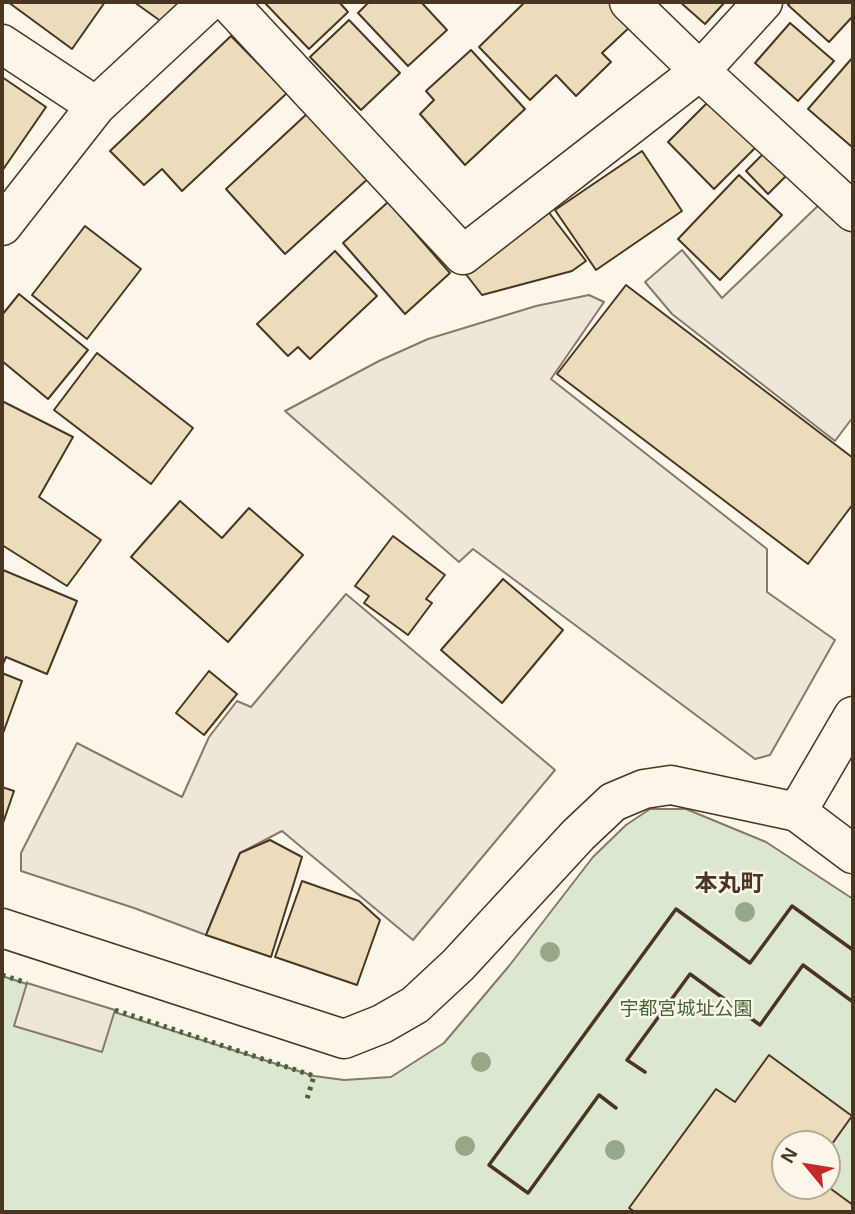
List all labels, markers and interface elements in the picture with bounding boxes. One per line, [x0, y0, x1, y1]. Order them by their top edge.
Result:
district label: 本丸町 [695, 871, 763, 899]
park label: 宇都宮城址公園 [620, 999, 752, 1021]
north arrow [771, 1130, 841, 1200]
text: N [777, 1144, 802, 1166]

